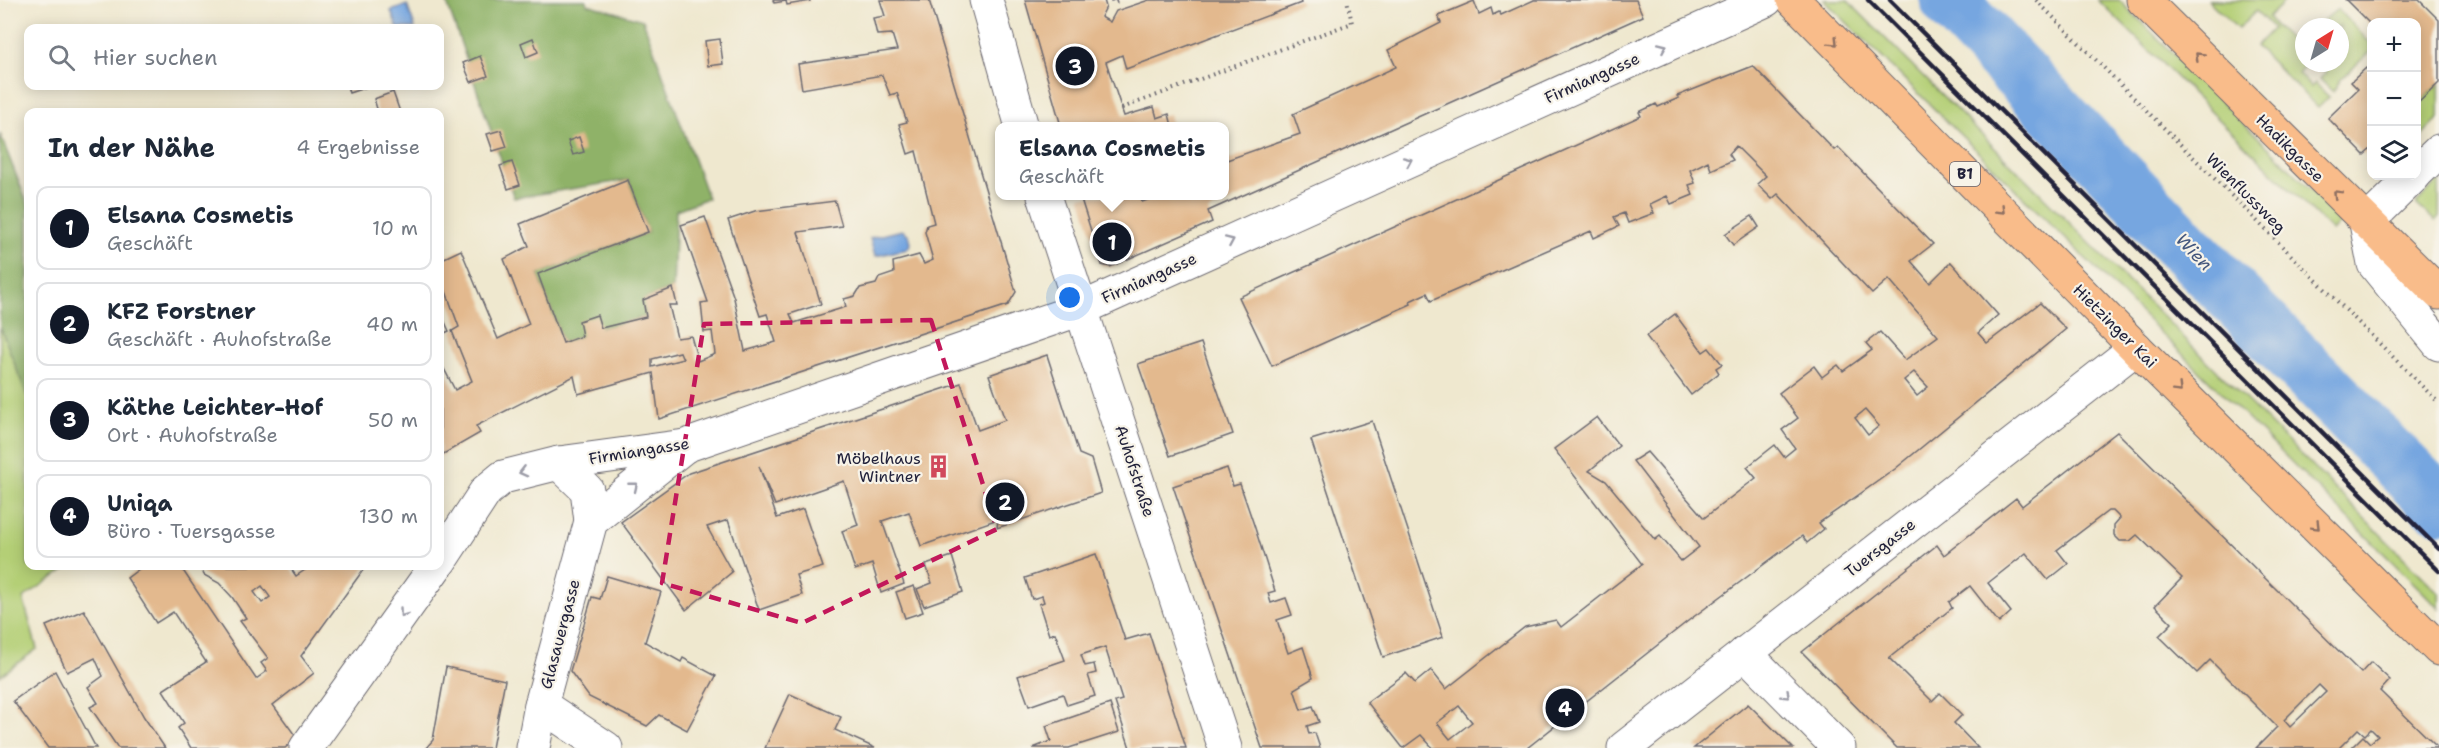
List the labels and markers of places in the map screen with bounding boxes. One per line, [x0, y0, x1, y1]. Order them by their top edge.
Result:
pin: 3 [1056, 44, 1094, 88]
pin: 1 [1092, 220, 1132, 264]
place label: Möbelhaus Wintner [836, 448, 921, 487]
building icon: Möbelhaus Wintner [926, 454, 952, 480]
pin: 2 [986, 480, 1024, 524]
pin: 4 [1546, 686, 1584, 730]

